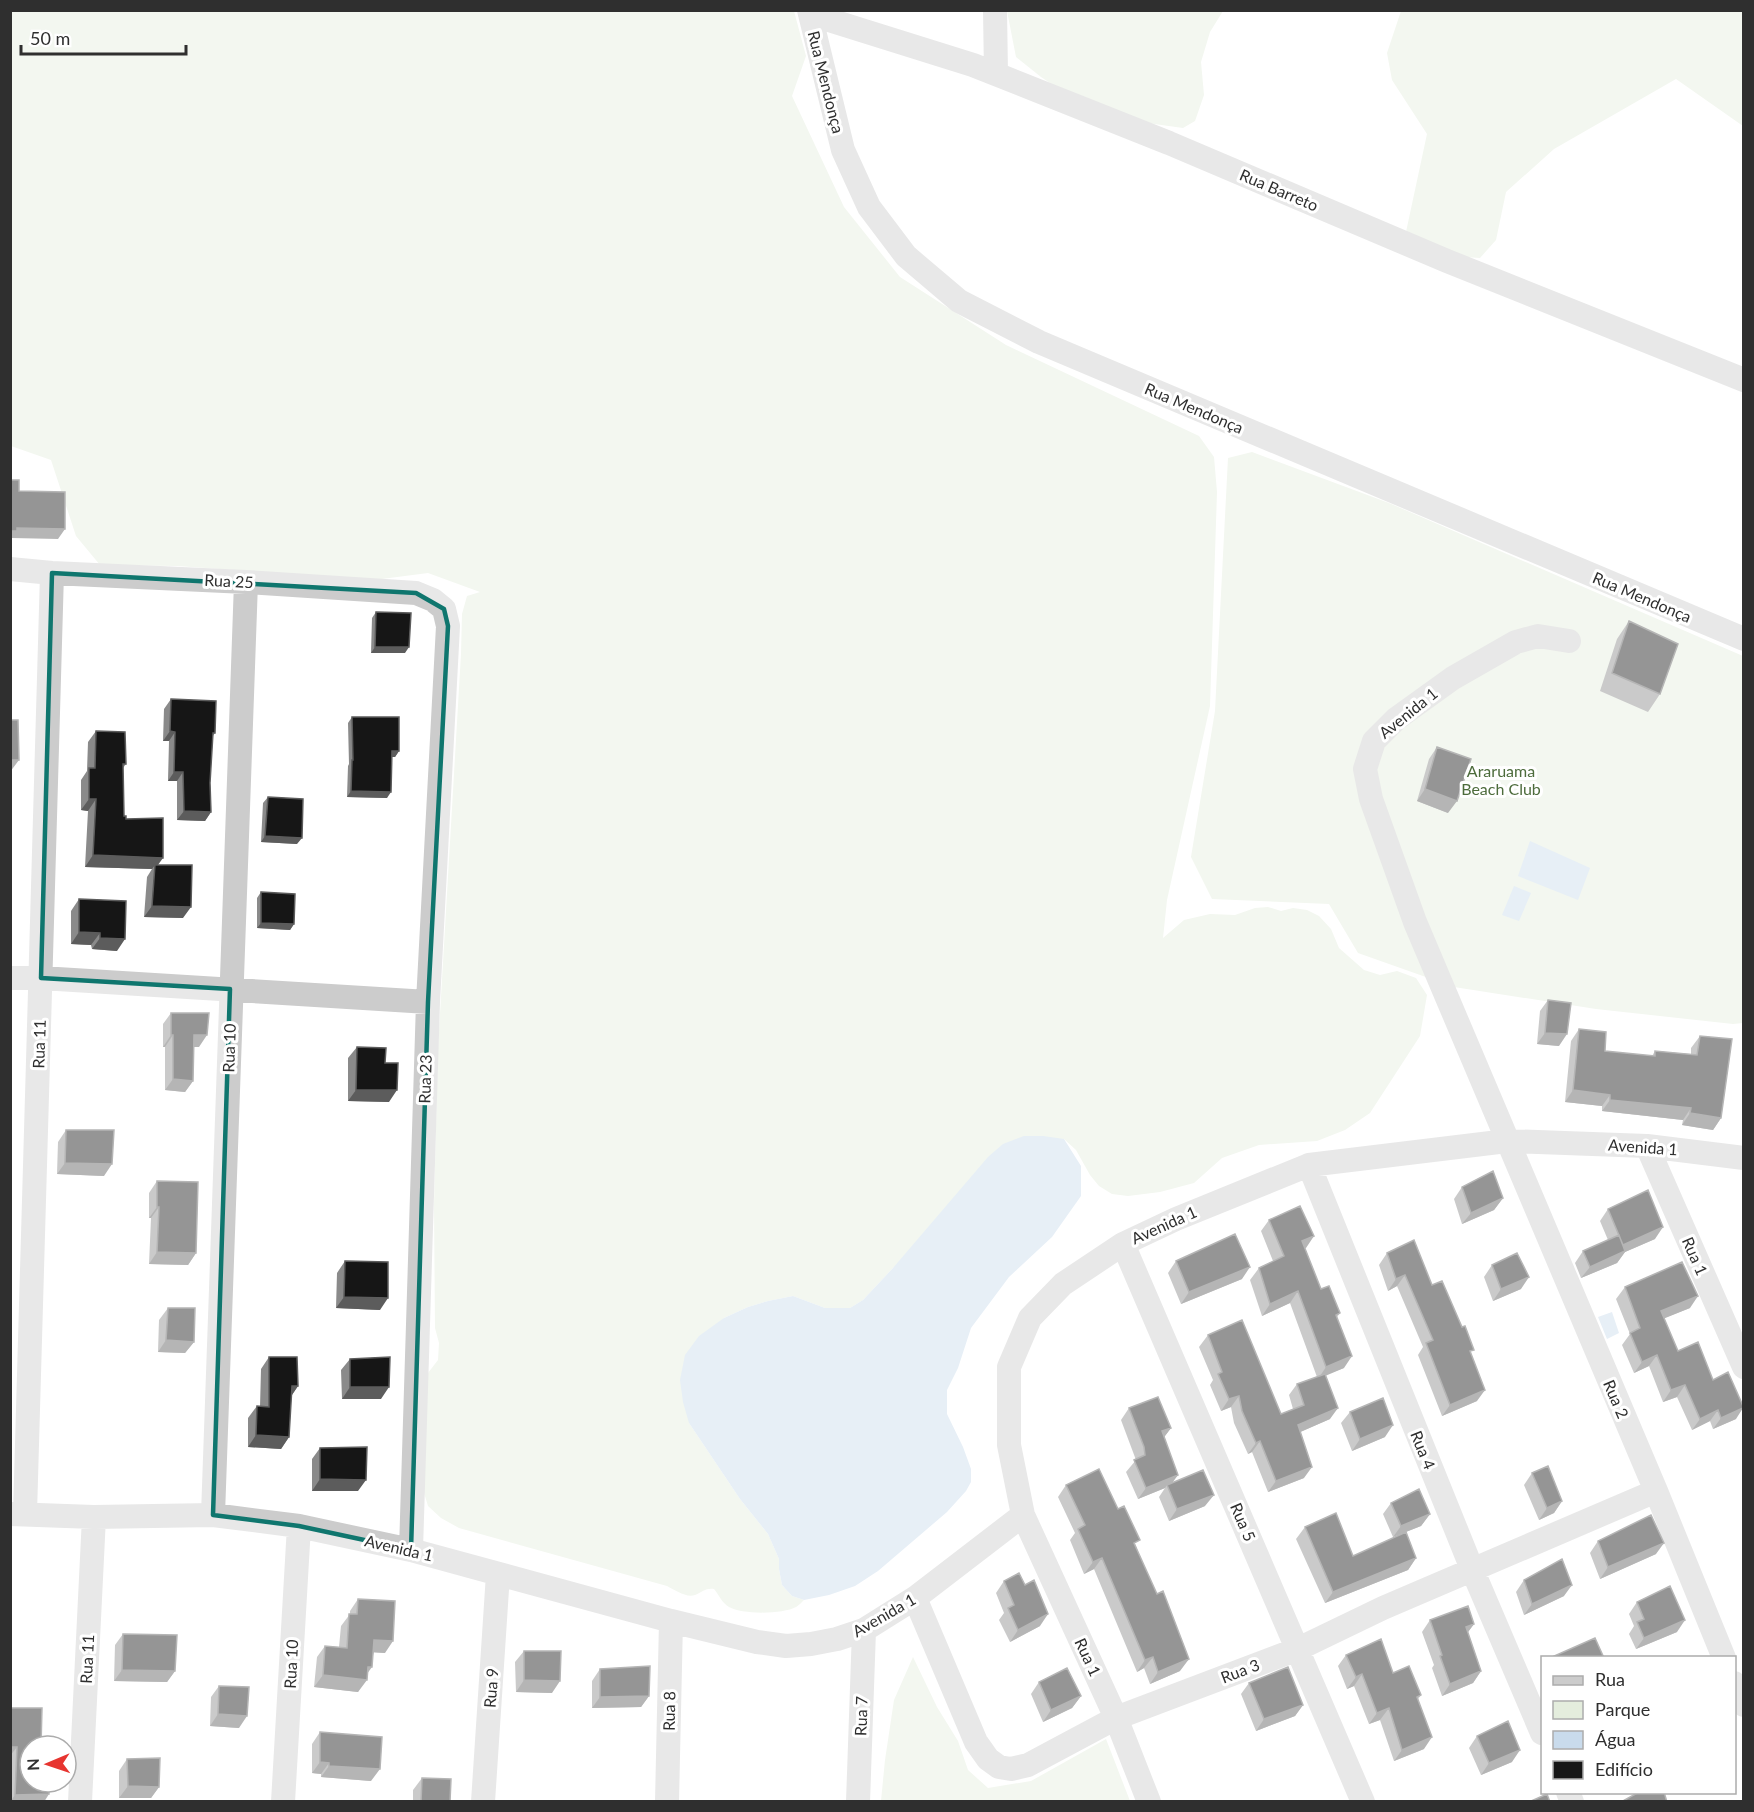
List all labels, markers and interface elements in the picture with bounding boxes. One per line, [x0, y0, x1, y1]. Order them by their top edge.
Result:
scale bar [21, 18, 186, 56]
text: 50 m [30, 27, 70, 49]
street label: Rua Mendonça [805, 29, 848, 135]
street label: Rua Barreto [1237, 165, 1321, 215]
street label: Rua Mendonça [1142, 378, 1246, 437]
street label: Rua Mendonça [1590, 567, 1694, 626]
street label: Rua 25 [204, 570, 254, 591]
street label: Avenida 1 [1375, 683, 1441, 742]
park label: Araruama Beach Club [1461, 761, 1541, 798]
street label: Rua 11 [28, 1019, 49, 1069]
street label: Rua 10 [218, 1023, 239, 1073]
street label: Rua 23 [414, 1054, 435, 1104]
street label: Avenida 1 [1608, 1135, 1678, 1158]
street label: Avenida 1 [1128, 1202, 1200, 1247]
street label: Rua 1 [1679, 1234, 1712, 1278]
street label: Rua 2 [1600, 1377, 1633, 1421]
street label: Rua 4 [1407, 1428, 1440, 1472]
street label: Rua 5 [1227, 1500, 1260, 1544]
street label: Avenida 1 [363, 1530, 435, 1565]
street label: Avenida 1 [849, 1589, 919, 1640]
street label: Rua 11 [76, 1634, 97, 1684]
street label: Rua 1 [1071, 1635, 1106, 1679]
street label: Rua 10 [280, 1639, 301, 1689]
street label: Rua 3 [1218, 1655, 1262, 1687]
legend [1541, 1656, 1736, 1794]
street label: Rua 9 [480, 1667, 501, 1709]
text: Rua [1595, 1668, 1625, 1690]
street label: Rua 8 [659, 1691, 678, 1731]
street label: Rua 7 [850, 1696, 871, 1736]
text: Parque [1595, 1698, 1650, 1720]
text: Água [1595, 1728, 1636, 1750]
north arrow [18, 1734, 78, 1794]
text: N [23, 1758, 42, 1771]
text: Edifício [1595, 1758, 1653, 1780]

